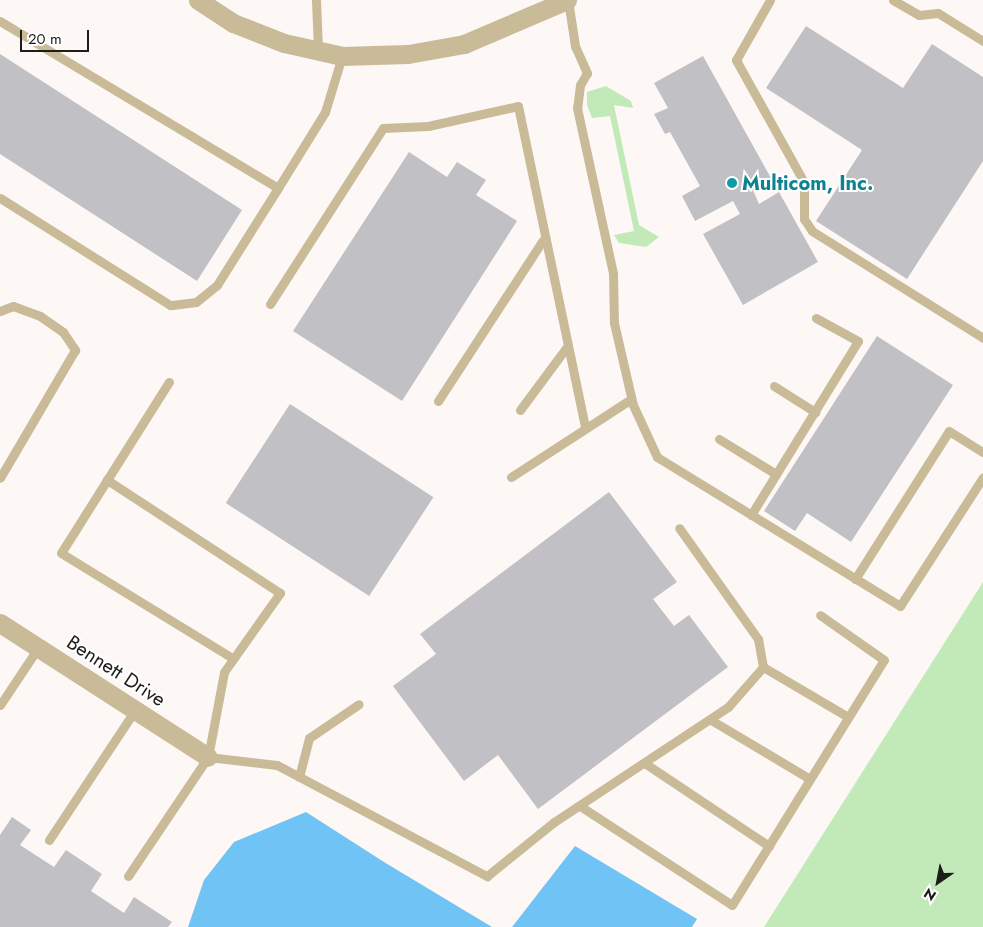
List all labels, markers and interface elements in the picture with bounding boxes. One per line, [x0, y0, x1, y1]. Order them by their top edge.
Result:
scale bar [22, 20, 91, 52]
text: 20 m [28, 28, 62, 50]
place label: Multicom, Inc. [742, 171, 873, 195]
marker: Multicom, Inc. [726, 177, 738, 189]
street label: Bennett Drive [62, 630, 170, 712]
north arrow [913, 857, 963, 907]
text: N [920, 883, 940, 906]

